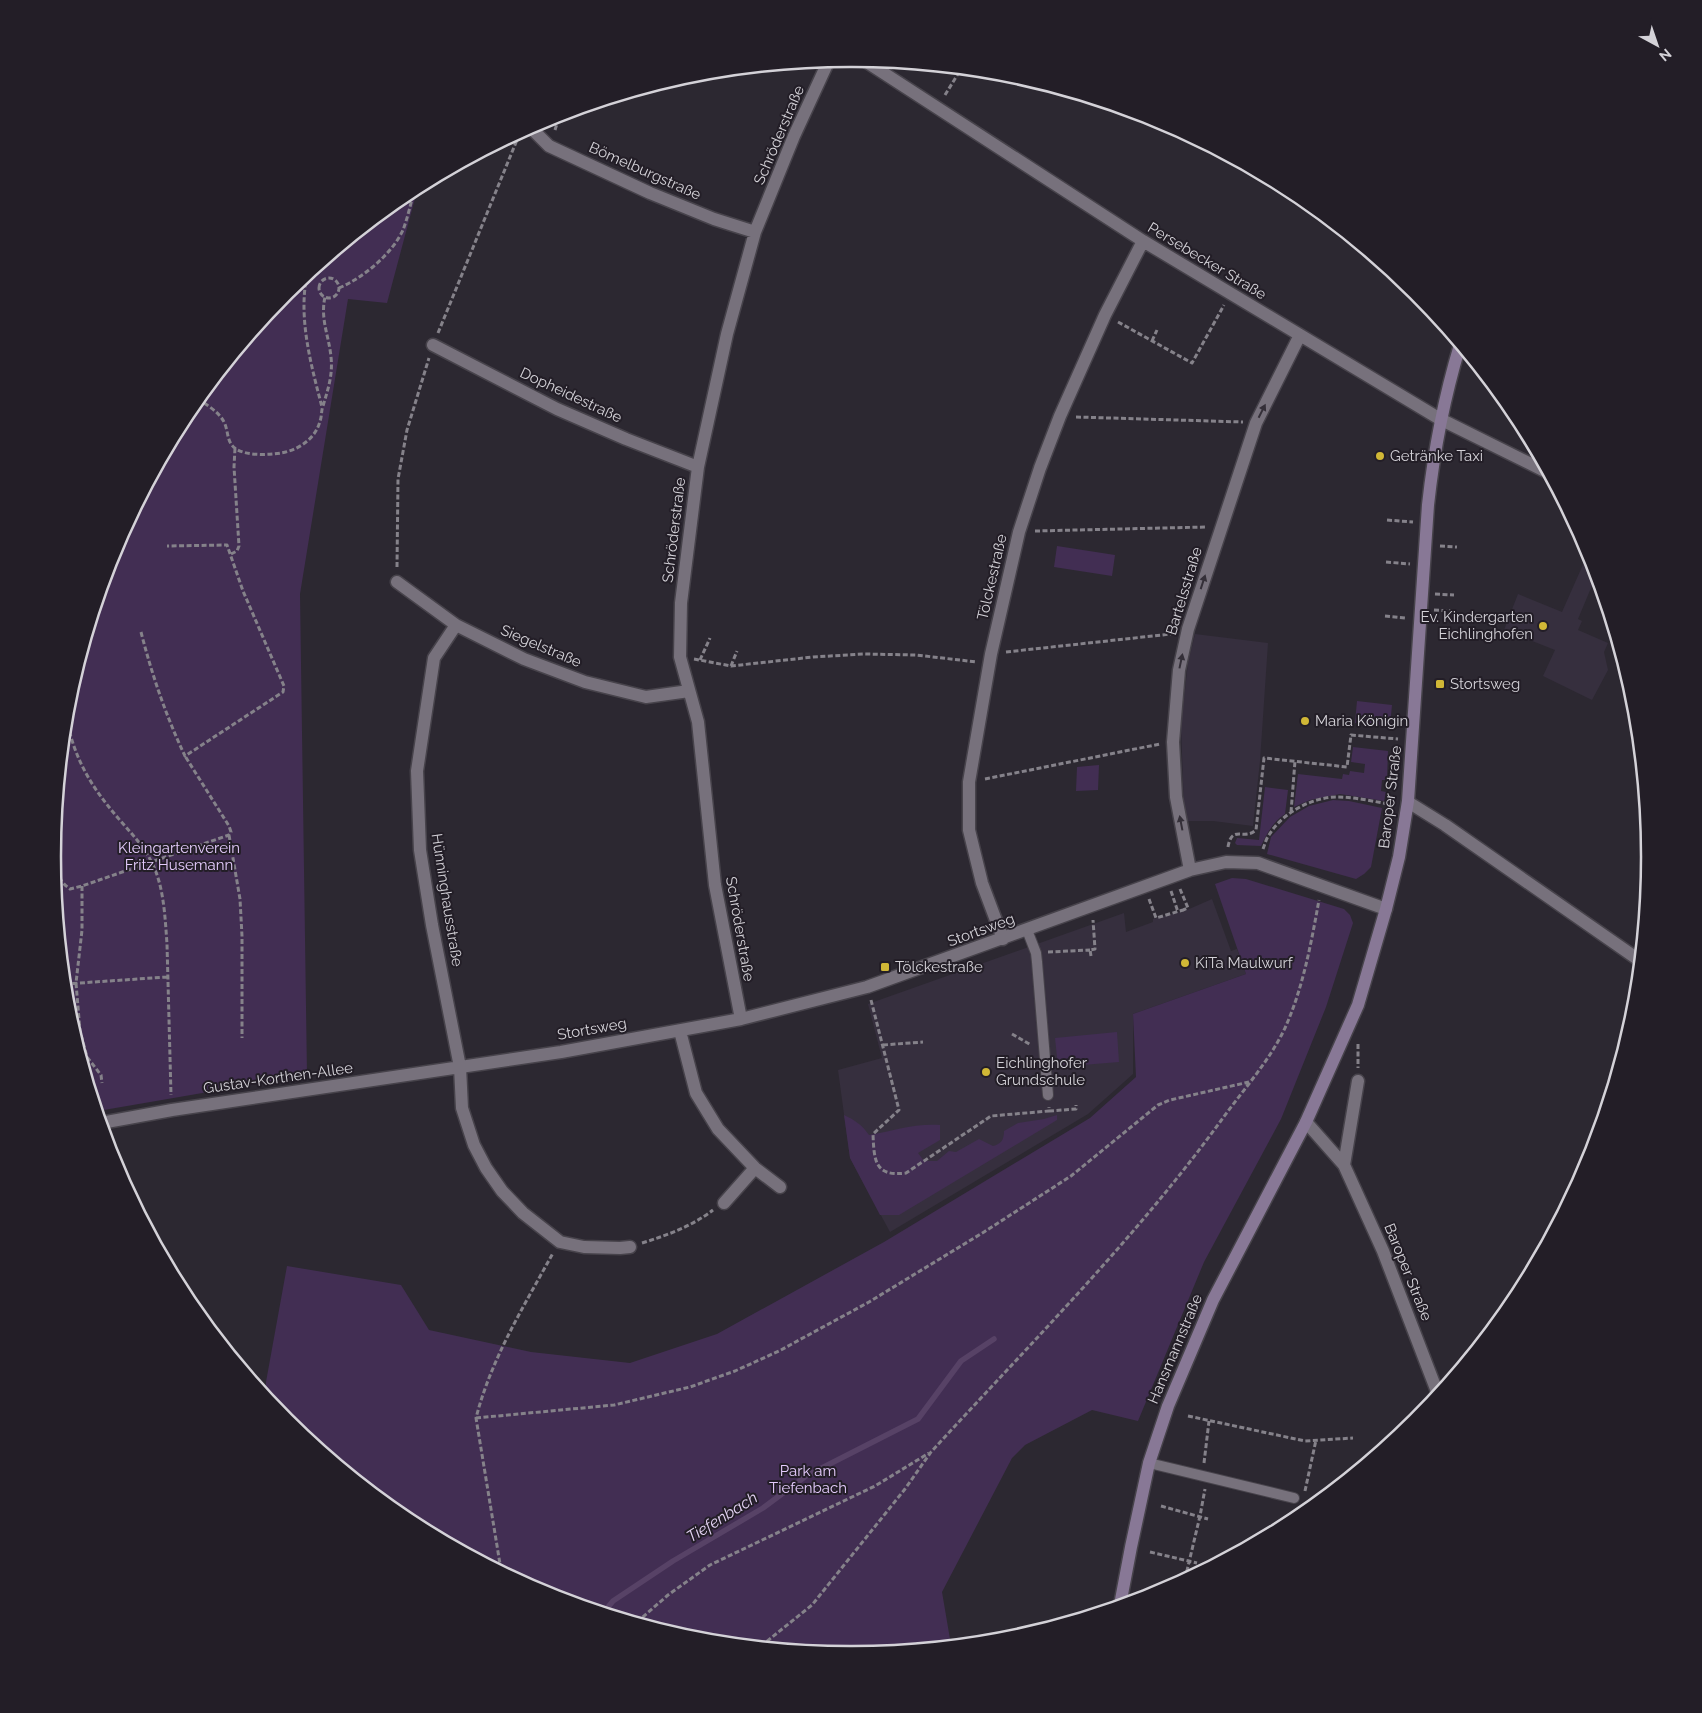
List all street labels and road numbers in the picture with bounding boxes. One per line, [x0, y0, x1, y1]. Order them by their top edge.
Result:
street label: Schröderstraße [750, 82, 808, 187]
street label: Bömelburgstraße [586, 138, 704, 204]
street label: Persebecker Straße [1144, 218, 1270, 304]
street label: Dopheidestraße [517, 363, 625, 427]
street label: Schröderstraße [659, 476, 689, 584]
street label: Tölckestraße [973, 532, 1011, 622]
street label: Bartelsstraße [1162, 545, 1206, 637]
street label: Siegelstraße [498, 621, 584, 671]
street label: Baroper Straße [1375, 744, 1405, 849]
street label: Hünninghausstraße [428, 832, 466, 968]
street label: Schröderstraße [722, 875, 758, 983]
street label: Stortsweg [945, 910, 1017, 950]
street label: Stortsweg [556, 1014, 628, 1044]
street label: Gustav-Korthen-Allee [202, 1059, 354, 1097]
street label: Baroper Straße [1380, 1221, 1436, 1323]
street label: Hansmannstraße [1144, 1291, 1206, 1407]

